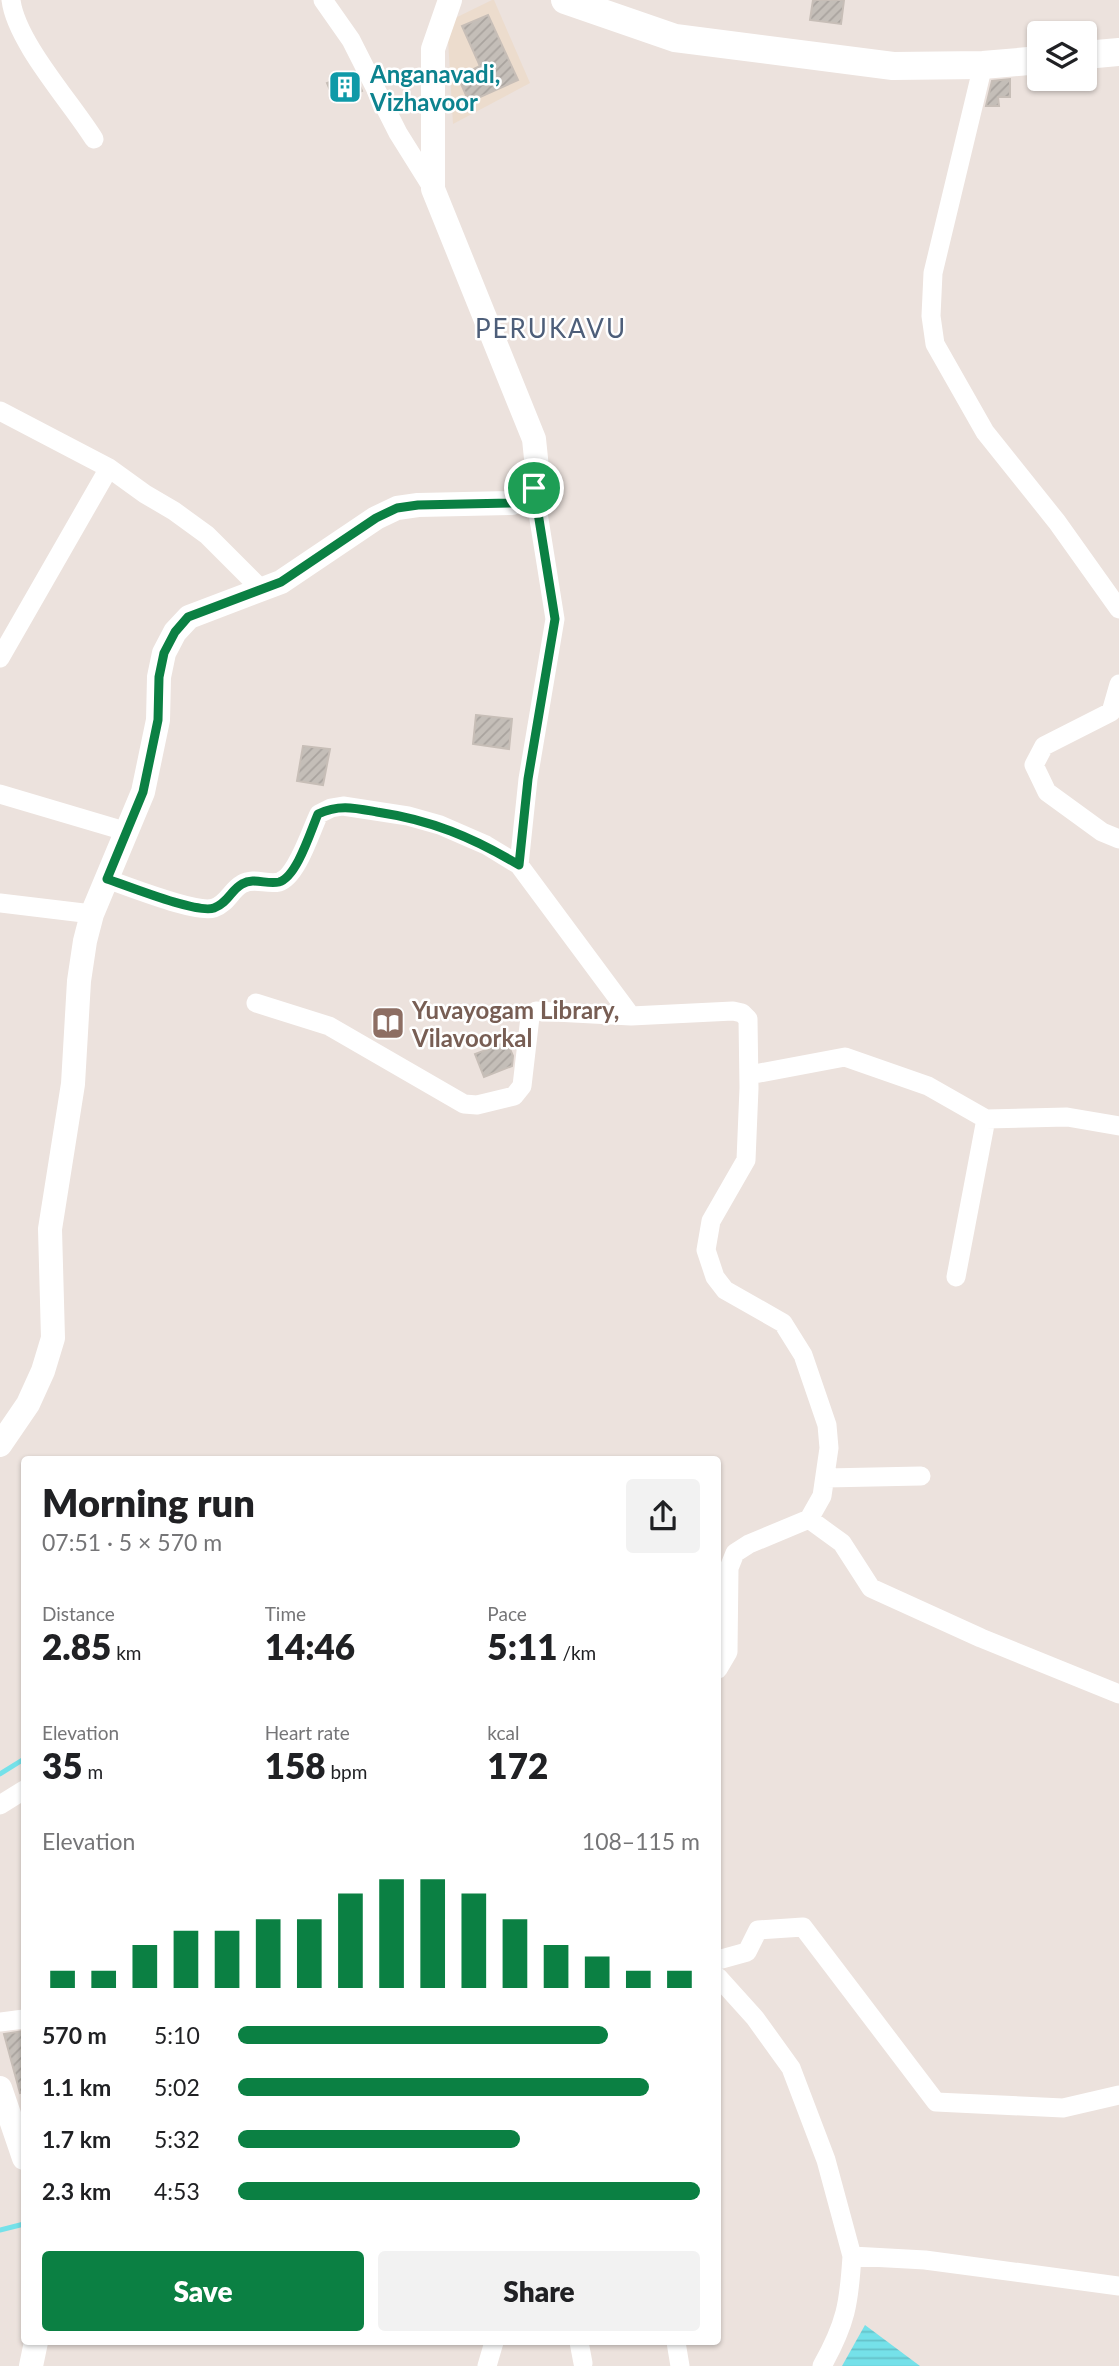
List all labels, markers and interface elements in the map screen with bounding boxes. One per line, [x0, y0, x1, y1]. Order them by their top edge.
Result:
map controls [1027, 21, 1097, 91]
button: layers [1027, 21, 1097, 91]
place label: Anganavadi, Vizhavoor [369, 59, 500, 116]
building icon: Anganavadi, Vizhavoor [326, 68, 364, 106]
district label: PERUKAVU [475, 312, 627, 344]
pin [504, 458, 564, 518]
icon: arrive [515, 469, 553, 507]
place label: Yuvayogam Library, Vilavoorkal [411, 995, 619, 1052]
library icon: Yuvayogam Library, Vilavoorkal [369, 1004, 407, 1042]
text: Morning run [42, 1479, 255, 1525]
button: share [626, 1479, 700, 1553]
text: 07:51 · 5 × 570 m [42, 1528, 222, 1556]
text: Distance [42, 1602, 115, 1625]
text: Time [265, 1602, 306, 1625]
text: Pace [487, 1602, 527, 1625]
text: 2.85 [42, 1625, 111, 1667]
text: 14:46 [265, 1625, 355, 1667]
text: 5:11 [487, 1625, 558, 1667]
text: km [111, 1641, 141, 1664]
text: /km [558, 1641, 596, 1664]
text: Elevation [42, 1721, 119, 1744]
text: Heart rate [265, 1721, 350, 1744]
text: kcal [487, 1721, 519, 1744]
text: 35 [42, 1744, 83, 1786]
text: 158 [265, 1744, 326, 1786]
text: 172 [487, 1744, 548, 1786]
text: m [83, 1760, 103, 1783]
text: bpm [326, 1760, 367, 1783]
text: Elevation [42, 1827, 135, 1855]
text: 108–115 m [582, 1827, 700, 1855]
text: 570 m [42, 2021, 107, 2049]
text: 5:10 [154, 2021, 200, 2049]
text: 1.1 km [42, 2073, 111, 2101]
text: 5:02 [154, 2073, 200, 2101]
text: 1.7 km [42, 2125, 111, 2153]
text: 5:32 [154, 2125, 200, 2153]
text: 2.3 km [42, 2177, 111, 2205]
text: 4:53 [154, 2177, 200, 2205]
button: Save [42, 2251, 364, 2331]
button: Share [378, 2251, 700, 2331]

